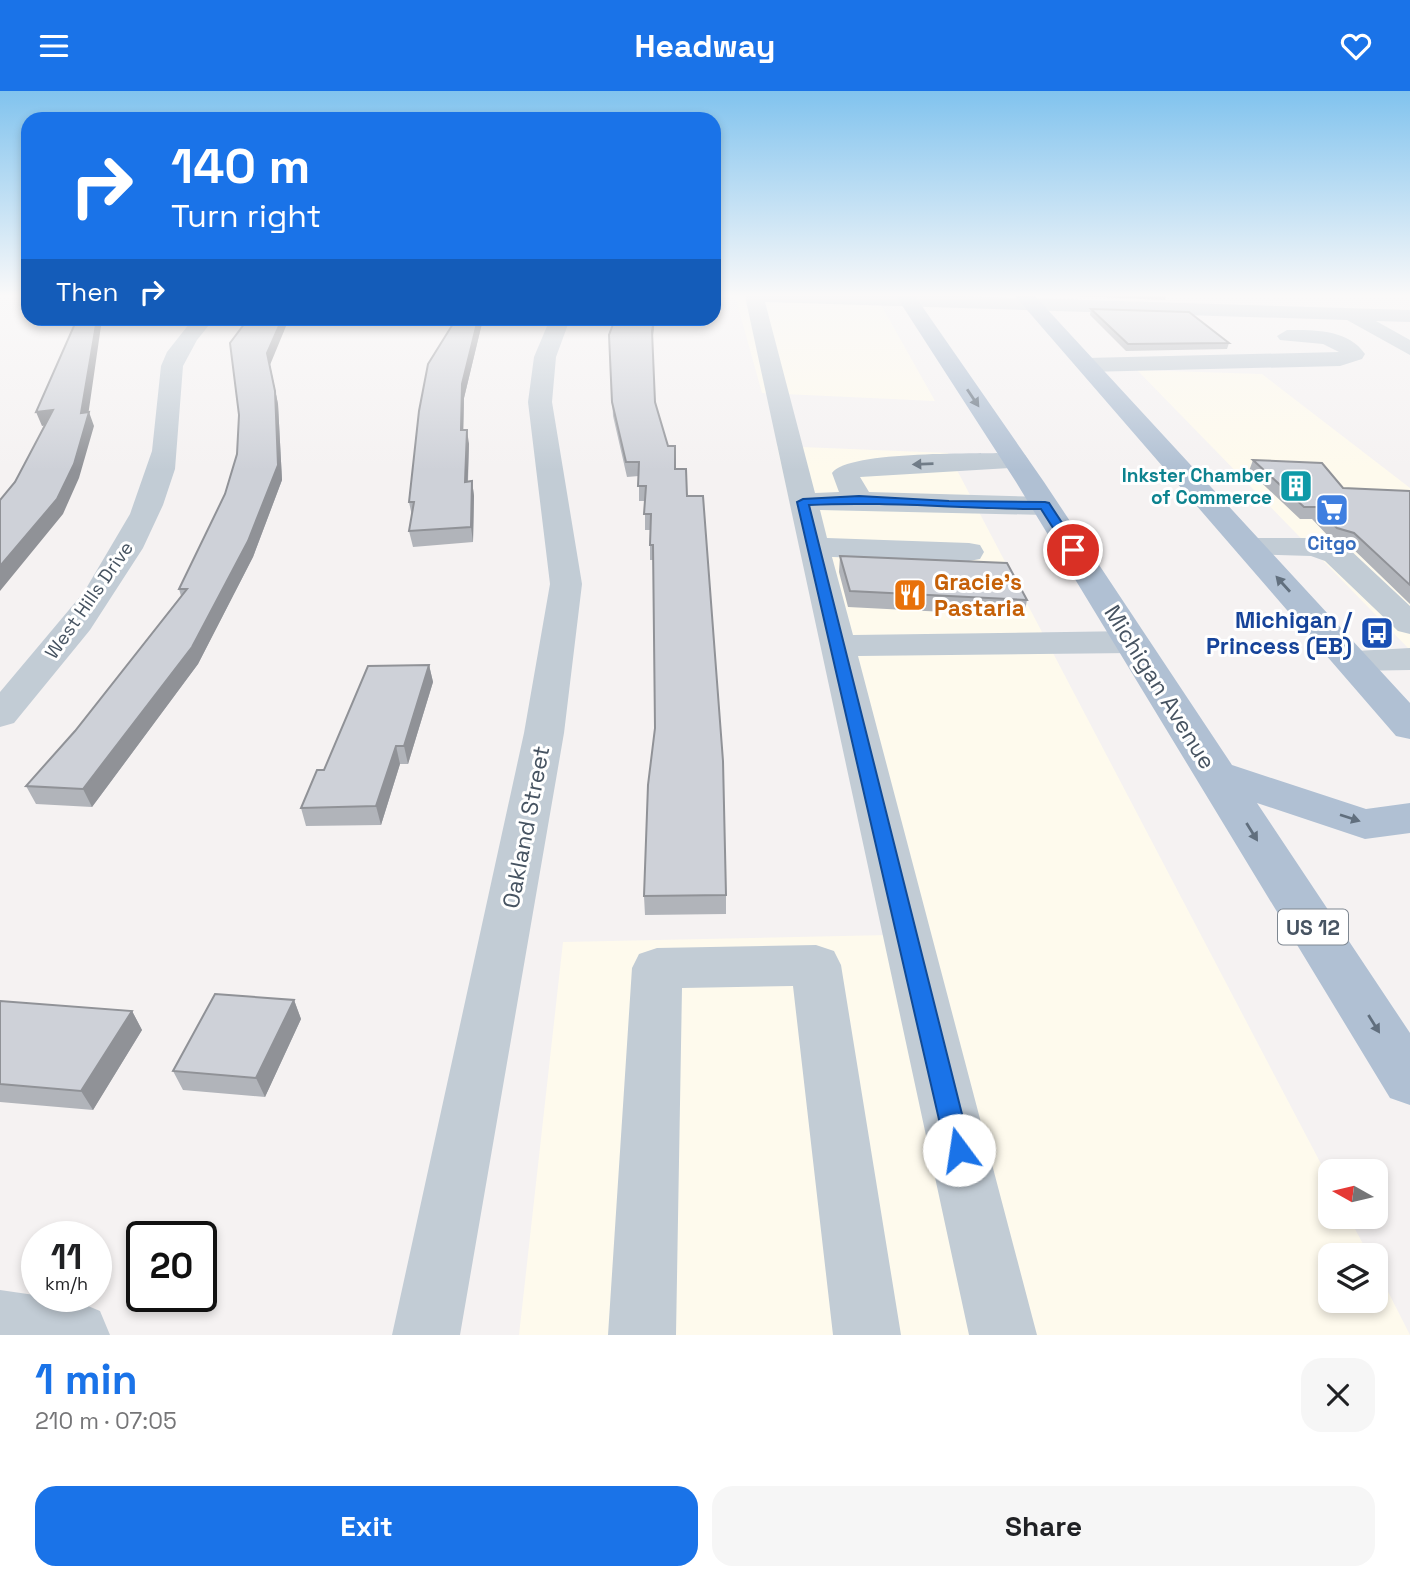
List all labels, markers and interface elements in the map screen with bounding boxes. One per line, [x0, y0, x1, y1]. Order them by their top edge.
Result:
text: Headway [635, 26, 775, 66]
icon: menu [35, 27, 73, 65]
icon: heart [1337, 27, 1375, 65]
text: 140 m [171, 135, 310, 197]
icon: right [56, 140, 147, 231]
text: Turn right [171, 196, 321, 236]
icon: right [133, 273, 171, 311]
text: Then [56, 275, 119, 309]
one-way arrow [967, 388, 980, 408]
one-way arrow [912, 458, 934, 470]
place label: Inkster Chamber of Commerce [1122, 463, 1272, 510]
building icon: Inkster Chamber of Commerce [1277, 467, 1315, 505]
supermarket icon: Citgo [1313, 491, 1351, 529]
pin [1043, 520, 1103, 580]
icon: arrive [1054, 531, 1092, 569]
place label: Citgo [1307, 531, 1357, 556]
street label: West Hills Drive [39, 536, 139, 664]
place label: Gracie's Pastaria [934, 567, 1025, 623]
restaurant icon: Gracie's Pastaria [891, 576, 929, 614]
one-way arrow [1276, 576, 1291, 593]
street label: Michigan Avenue [1097, 599, 1223, 775]
place label: Michigan / Princess (EB) [1206, 605, 1353, 661]
bus stop icon: Michigan / Princess (EB) [1358, 614, 1396, 652]
street label: Oakland Street [496, 743, 556, 911]
one-way arrow [1340, 814, 1361, 824]
one-way arrow [1245, 822, 1258, 841]
road number: US 12 [1278, 909, 1348, 945]
one-way arrow [1367, 1014, 1380, 1033]
position arrow [922, 1113, 996, 1187]
north arrow [1318, 1159, 1388, 1229]
map controls [1318, 1159, 1388, 1313]
speed limit sign: 20 [126, 1221, 217, 1312]
text: 11 [51, 1235, 82, 1279]
button: layers [1318, 1243, 1388, 1313]
text: km/h [45, 1272, 88, 1295]
text: 1 min [35, 1353, 138, 1406]
button: close [1301, 1358, 1375, 1432]
text: 210 m · 07:05 [35, 1406, 177, 1436]
button: Exit [35, 1486, 698, 1566]
button: Share [712, 1486, 1375, 1566]

